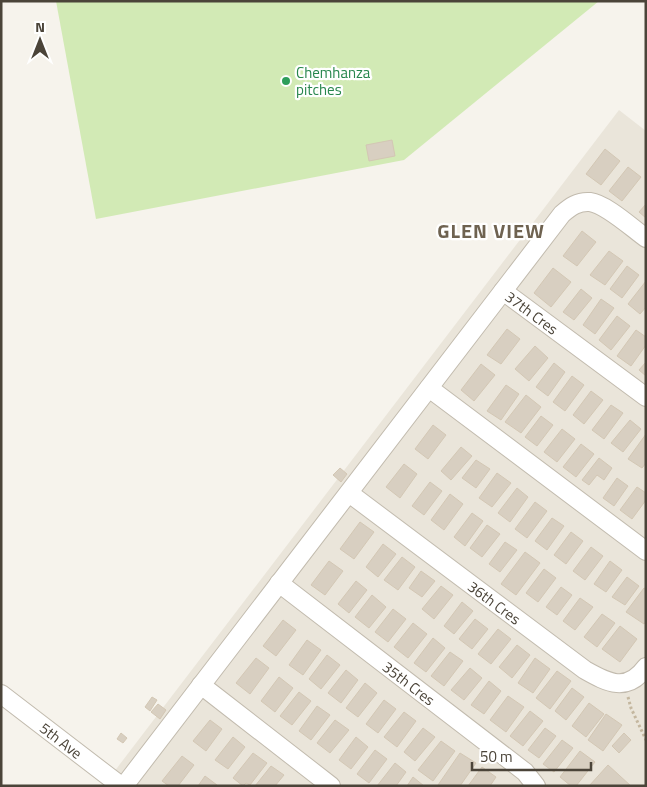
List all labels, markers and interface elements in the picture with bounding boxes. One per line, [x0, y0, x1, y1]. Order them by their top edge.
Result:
north arrow [15, 15, 65, 65]
text: N [35, 16, 45, 37]
place label: Chemhanza pitches [296, 61, 371, 101]
marker: Chemhanza pitches [280, 75, 292, 87]
district label: GLEN VIEW [437, 215, 545, 246]
street label: 37th Cres [501, 285, 563, 340]
street label: 36th Cres [463, 575, 526, 630]
street label: 35th Cres [378, 655, 440, 711]
street label: 5th Ave [35, 716, 88, 764]
scale bar [472, 740, 591, 772]
text: 50 m [480, 745, 513, 768]

